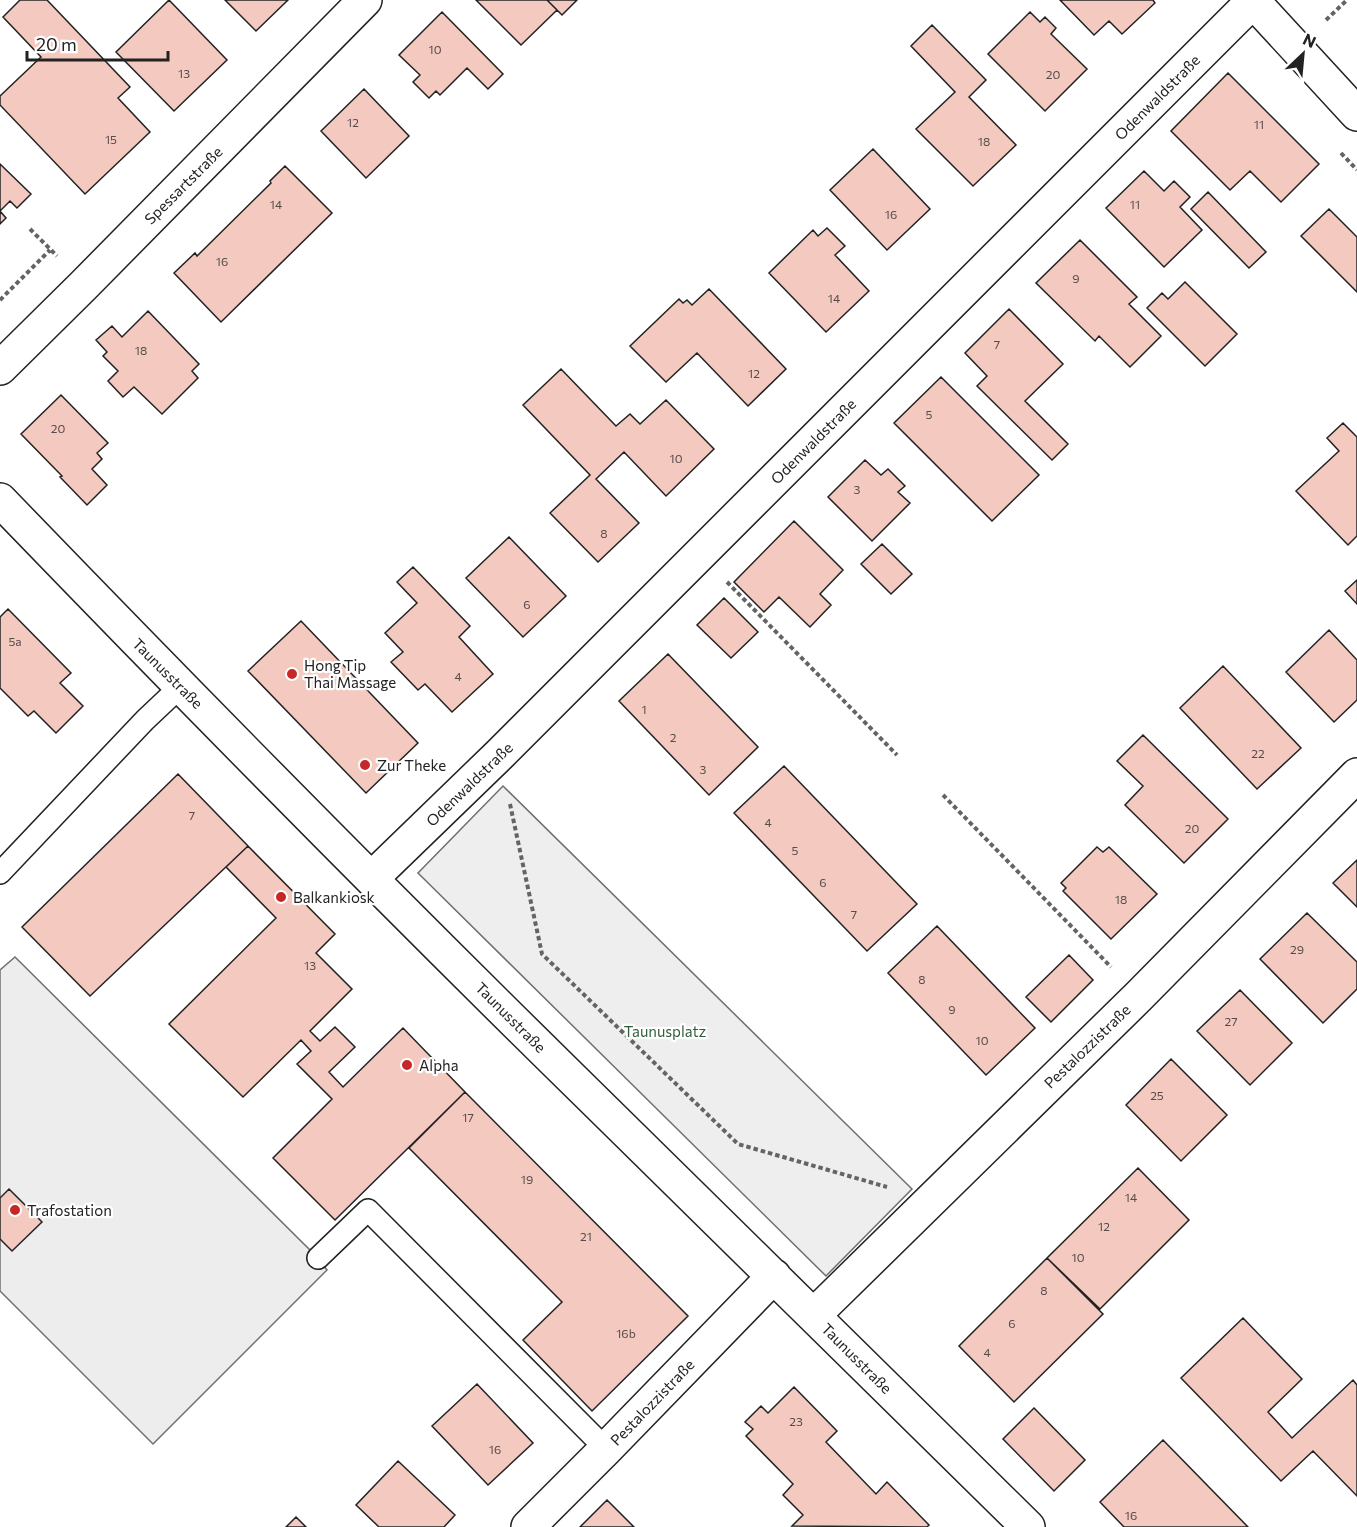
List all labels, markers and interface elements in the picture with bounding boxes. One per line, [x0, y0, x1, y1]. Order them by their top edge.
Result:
scale bar [27, 24, 168, 62]
north arrow [1273, 24, 1333, 84]
text: N [1300, 29, 1319, 51]
text: 20 m [36, 33, 77, 55]
house number: 10 [429, 42, 442, 56]
street label: Odenwaldstraße [1111, 51, 1203, 143]
house number: 13 [178, 66, 190, 80]
house number: 20 [1046, 67, 1060, 81]
house number: 12 [347, 115, 359, 129]
house number: 11 [1254, 117, 1264, 131]
house number: 15 [105, 132, 117, 146]
house number: 18 [978, 134, 990, 148]
street label: Spessartstraße [140, 142, 226, 228]
house number: 14 [270, 197, 282, 211]
house number: 11 [1130, 197, 1140, 211]
house number: 16 [885, 207, 897, 221]
house number: 16 [216, 254, 228, 268]
house number: 9 [1072, 271, 1080, 285]
house number: 14 [828, 291, 840, 305]
house number: 7 [994, 337, 1000, 351]
house number: 18 [135, 343, 147, 357]
house number: 12 [748, 366, 760, 380]
street label: Odenwaldstraße [767, 395, 859, 487]
house number: 5 [926, 407, 933, 421]
house number: 20 [51, 421, 65, 435]
house number: 10 [670, 451, 683, 465]
house number: 3 [854, 482, 861, 496]
house number: 8 [600, 526, 608, 540]
house number: 6 [523, 597, 531, 611]
house number: 5a [8, 634, 22, 648]
street label: Taunusstraße [129, 634, 207, 712]
place label: Hong Tip Thai Massage [304, 656, 396, 691]
marker: Hong Tip Thai Massage [285, 667, 299, 681]
house number: 4 [454, 669, 462, 683]
house number: 1 [641, 702, 647, 716]
house number: 2 [670, 730, 677, 744]
street label: Odenwaldstraße [422, 738, 516, 830]
house number: 22 [1251, 746, 1265, 760]
place label: Zur Theke [377, 756, 446, 774]
marker: Zur Theke [358, 758, 372, 772]
house number: 3 [700, 762, 707, 776]
house number: 7 [189, 808, 195, 822]
house number: 4 [764, 815, 772, 829]
house number: 20 [1185, 821, 1199, 835]
house number: 5 [792, 843, 799, 857]
house number: 6 [819, 875, 827, 889]
place label: Balkankiosk [293, 888, 375, 906]
marker: Balkankiosk [274, 890, 288, 904]
house number: 18 [1115, 892, 1127, 906]
house number: 7 [851, 907, 857, 921]
house number: 29 [1290, 942, 1304, 956]
house number: 13 [304, 958, 316, 972]
house number: 8 [918, 972, 926, 986]
street label: Taunusstraße [472, 978, 550, 1056]
street label: Pestalozzistraße [1040, 1000, 1134, 1092]
house number: 9 [948, 1002, 956, 1016]
house number: 27 [1225, 1014, 1237, 1028]
park label: Taunusplatz [624, 1022, 706, 1040]
house number: 10 [976, 1033, 989, 1047]
place label: Alpha [419, 1056, 458, 1074]
marker: Alpha [400, 1058, 414, 1072]
house number: 25 [1150, 1088, 1164, 1102]
house number: 17 [462, 1110, 474, 1124]
house number: 19 [521, 1172, 533, 1186]
house number: 14 [1125, 1190, 1137, 1204]
place label: Trafostation [27, 1201, 112, 1219]
marker: Trafostation [8, 1203, 22, 1217]
house number: 12 [1098, 1219, 1110, 1233]
house number: 21 [580, 1229, 592, 1243]
house number: 10 [1072, 1250, 1085, 1264]
house number: 8 [1040, 1283, 1048, 1297]
house number: 6 [1008, 1316, 1016, 1330]
street label: Taunusstraße [818, 1319, 896, 1397]
house number: 16b [616, 1326, 636, 1340]
house number: 4 [983, 1345, 991, 1359]
street label: Pestalozzistraße [606, 1355, 698, 1449]
house number: 23 [789, 1414, 803, 1428]
house number: 16 [489, 1442, 501, 1456]
house number: 16 [1125, 1508, 1137, 1522]

